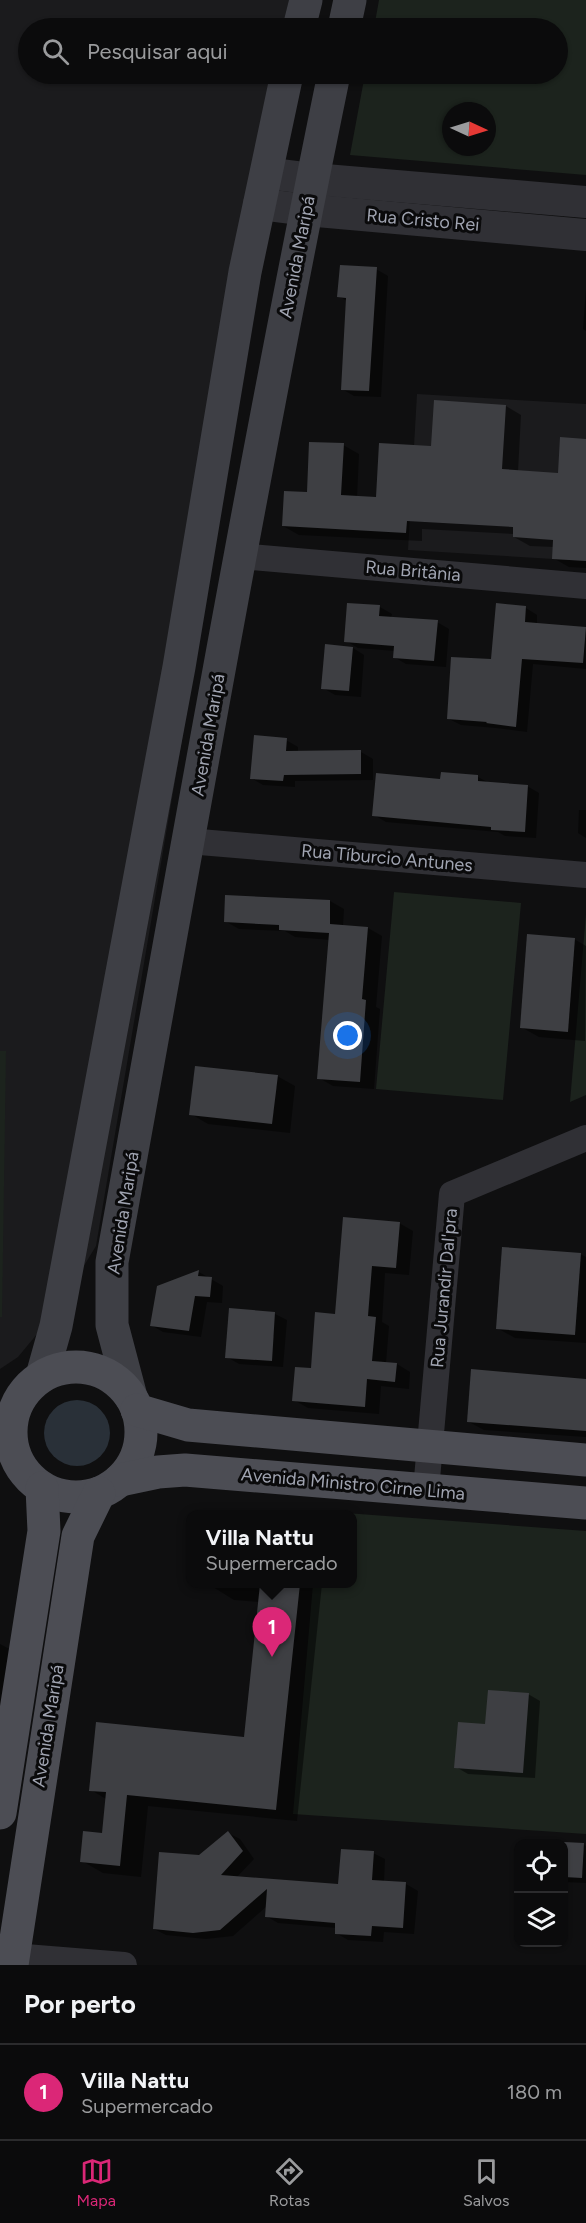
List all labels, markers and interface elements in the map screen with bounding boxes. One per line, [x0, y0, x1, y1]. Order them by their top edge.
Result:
search box [18, 18, 568, 84]
icon: search [39, 35, 72, 68]
text: Pesquisar aqui [87, 38, 228, 65]
north arrow [442, 102, 496, 156]
street label: Avenida Maripá [274, 194, 320, 320]
street label: Rua Cristo Rei [366, 204, 480, 236]
street label: Rua Britânia [364, 556, 462, 586]
street label: Avenida Maripá [186, 672, 230, 798]
street label: Rua Tíburcio Antunes [300, 840, 474, 876]
your location [333, 1021, 362, 1050]
street label: Avenida Maripá [102, 1150, 144, 1276]
street label: Rua Jurandir Dal'pra [426, 1207, 462, 1369]
street label: Avenida Ministro Cirne Lima [240, 1463, 466, 1505]
popup [186, 1510, 357, 1588]
text: Villa Nattu [206, 1524, 314, 1551]
text: Supermercado [206, 1551, 337, 1575]
pin: 1 [252, 1608, 292, 1657]
street label: Avenida Maripá [27, 1663, 69, 1789]
map controls [514, 1839, 568, 1947]
button: locate [514, 1839, 568, 1893]
button: layers [514, 1893, 568, 1947]
text: Por perto [24, 1988, 136, 2020]
text: Villa Nattu [81, 2067, 189, 2094]
text: 1 [39, 2080, 48, 2104]
text: 180 m [507, 2080, 562, 2104]
text: Supermercado [81, 2094, 213, 2118]
tab: Mapa [77, 2155, 116, 2210]
tab: Rotas [269, 2155, 310, 2210]
tab: Salvos [463, 2155, 509, 2210]

